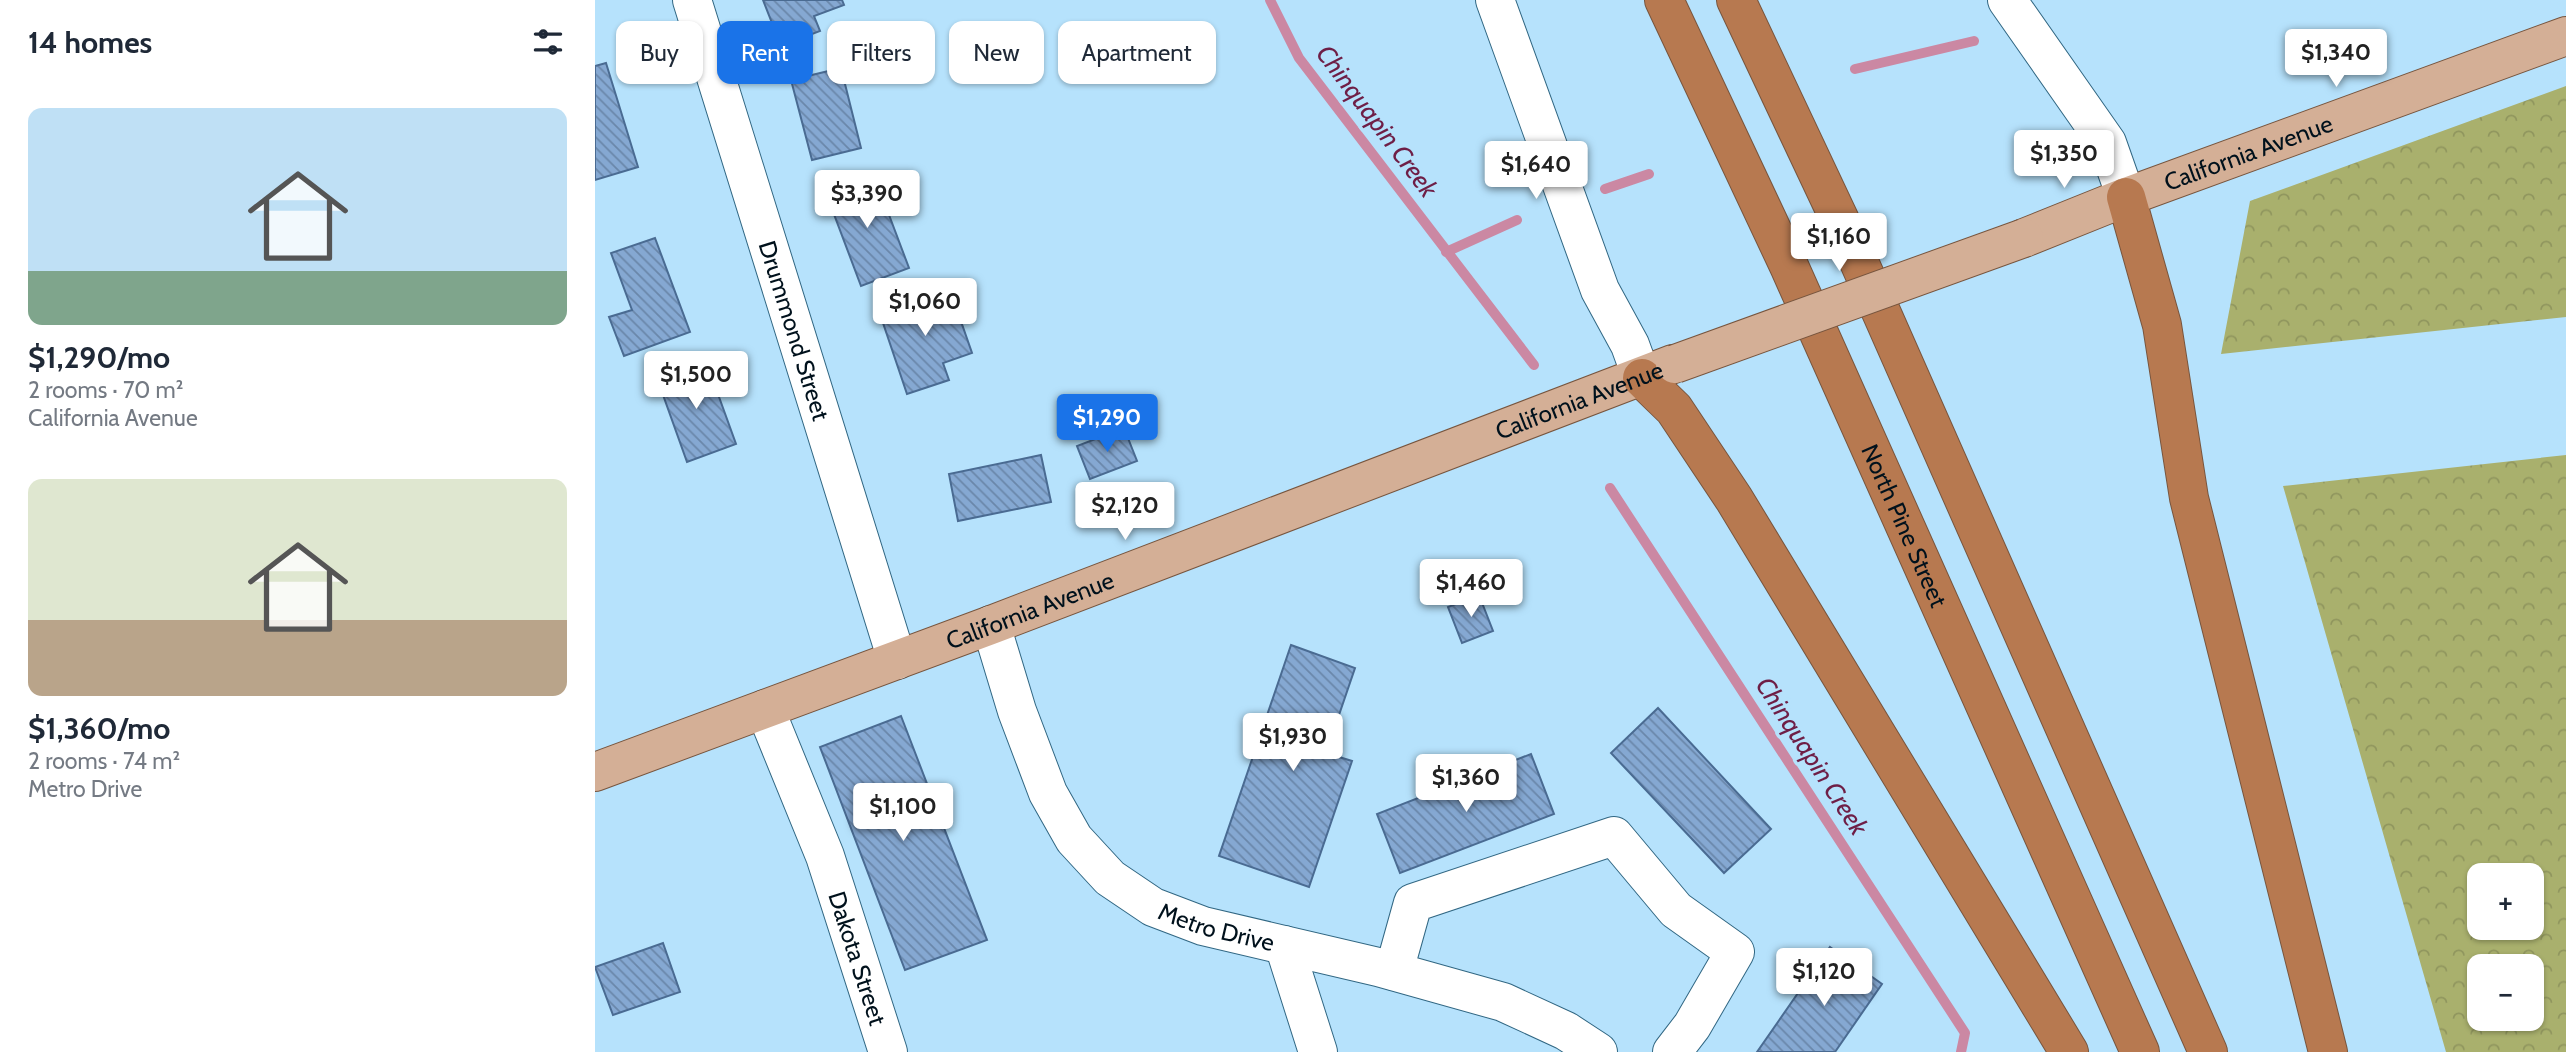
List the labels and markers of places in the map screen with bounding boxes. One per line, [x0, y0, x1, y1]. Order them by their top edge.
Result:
pin: $1,340 [2279, 29, 2393, 89]
pin: $1,350 [2007, 130, 2121, 190]
pin: $1,640 [1479, 142, 1593, 201]
pin: $3,390 [810, 170, 924, 230]
pin: $1,160 [1782, 214, 1896, 273]
pin: $1,060 [868, 278, 982, 338]
pin: $1,500 [639, 352, 753, 411]
pin: $1,290 [1050, 394, 1164, 454]
pin: $2,120 [1068, 482, 1182, 542]
pin: $1,460 [1414, 560, 1528, 619]
pin: $1,930 [1236, 714, 1350, 773]
pin: $1,360 [1409, 754, 1523, 814]
pin: $1,100 [846, 784, 960, 843]
pin: $1,120 [1767, 948, 1881, 1008]

